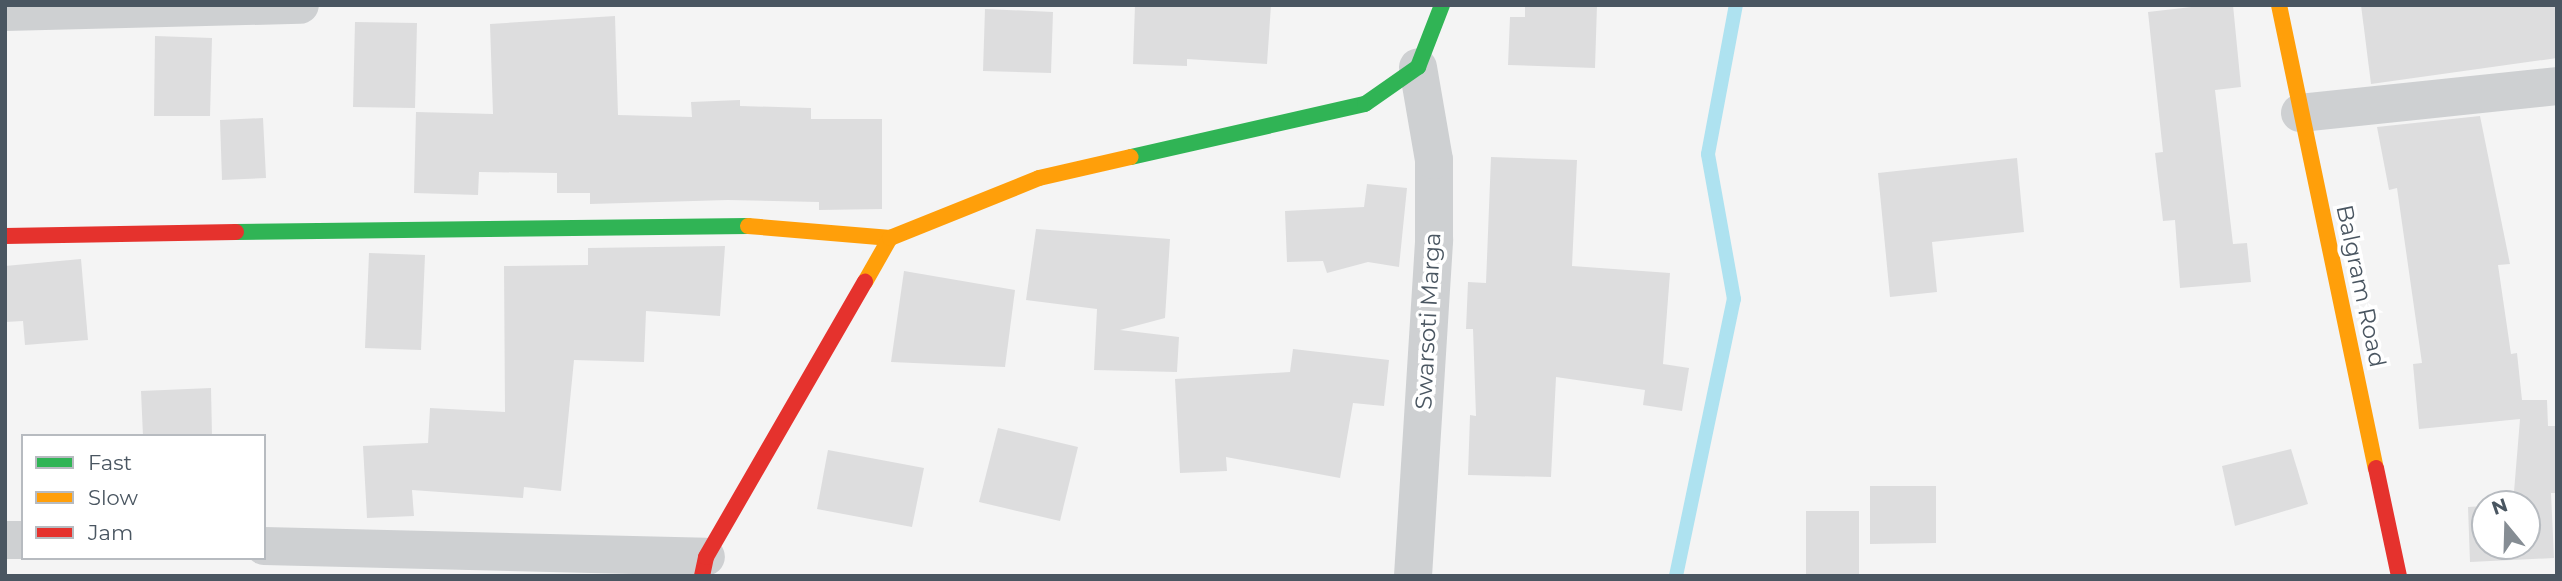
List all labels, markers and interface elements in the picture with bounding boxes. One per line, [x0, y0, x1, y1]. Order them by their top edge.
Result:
street label: Balgram Road [2330, 202, 2392, 370]
street label: Swarsoti Marga [1410, 232, 1446, 410]
legend [21, 434, 266, 560]
text: Fast [88, 450, 132, 475]
text: Slow [88, 485, 138, 510]
north arrow [2471, 490, 2541, 560]
text: N [2489, 493, 2511, 520]
text: Jam [88, 520, 133, 545]

